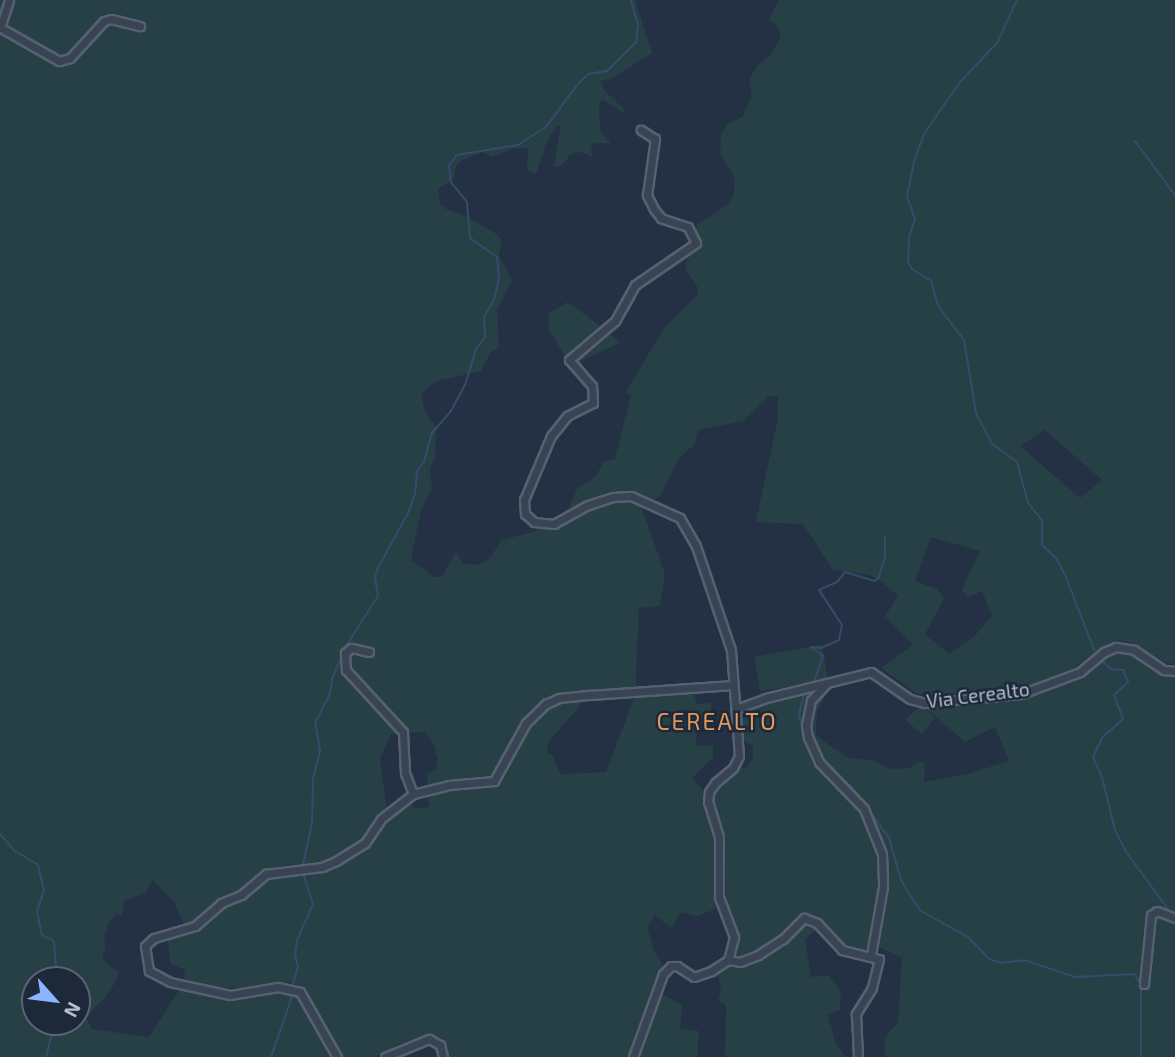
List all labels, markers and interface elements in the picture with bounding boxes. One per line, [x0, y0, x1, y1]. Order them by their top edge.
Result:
street label: Via Cerealto [925, 677, 1031, 713]
district label: CEREALTO [657, 707, 777, 735]
north arrow [21, 966, 91, 1036]
text: N [60, 999, 87, 1022]

